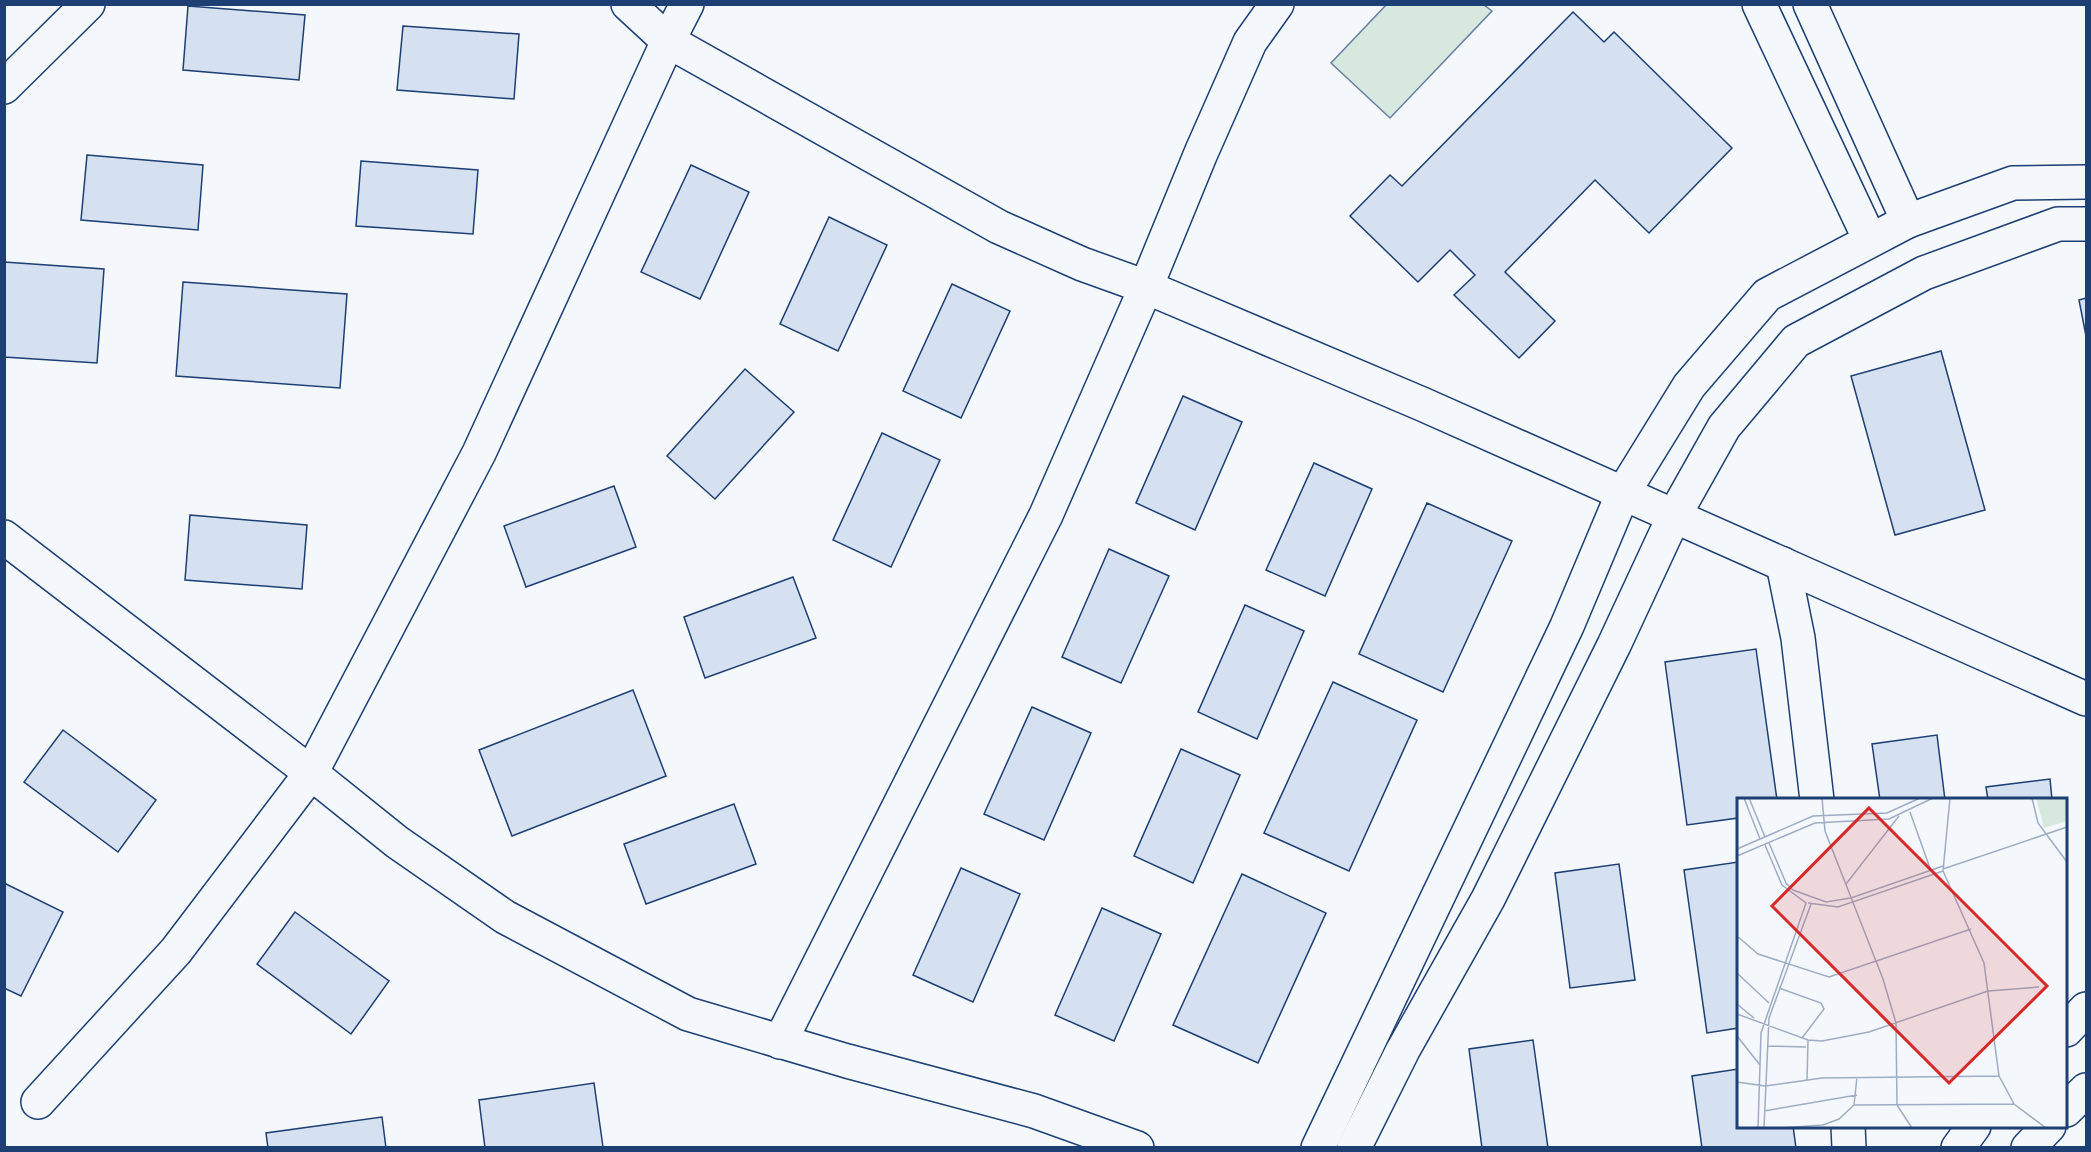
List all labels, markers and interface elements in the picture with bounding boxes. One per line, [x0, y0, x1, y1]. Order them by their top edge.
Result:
inset map [1737, 798, 2067, 1128]

